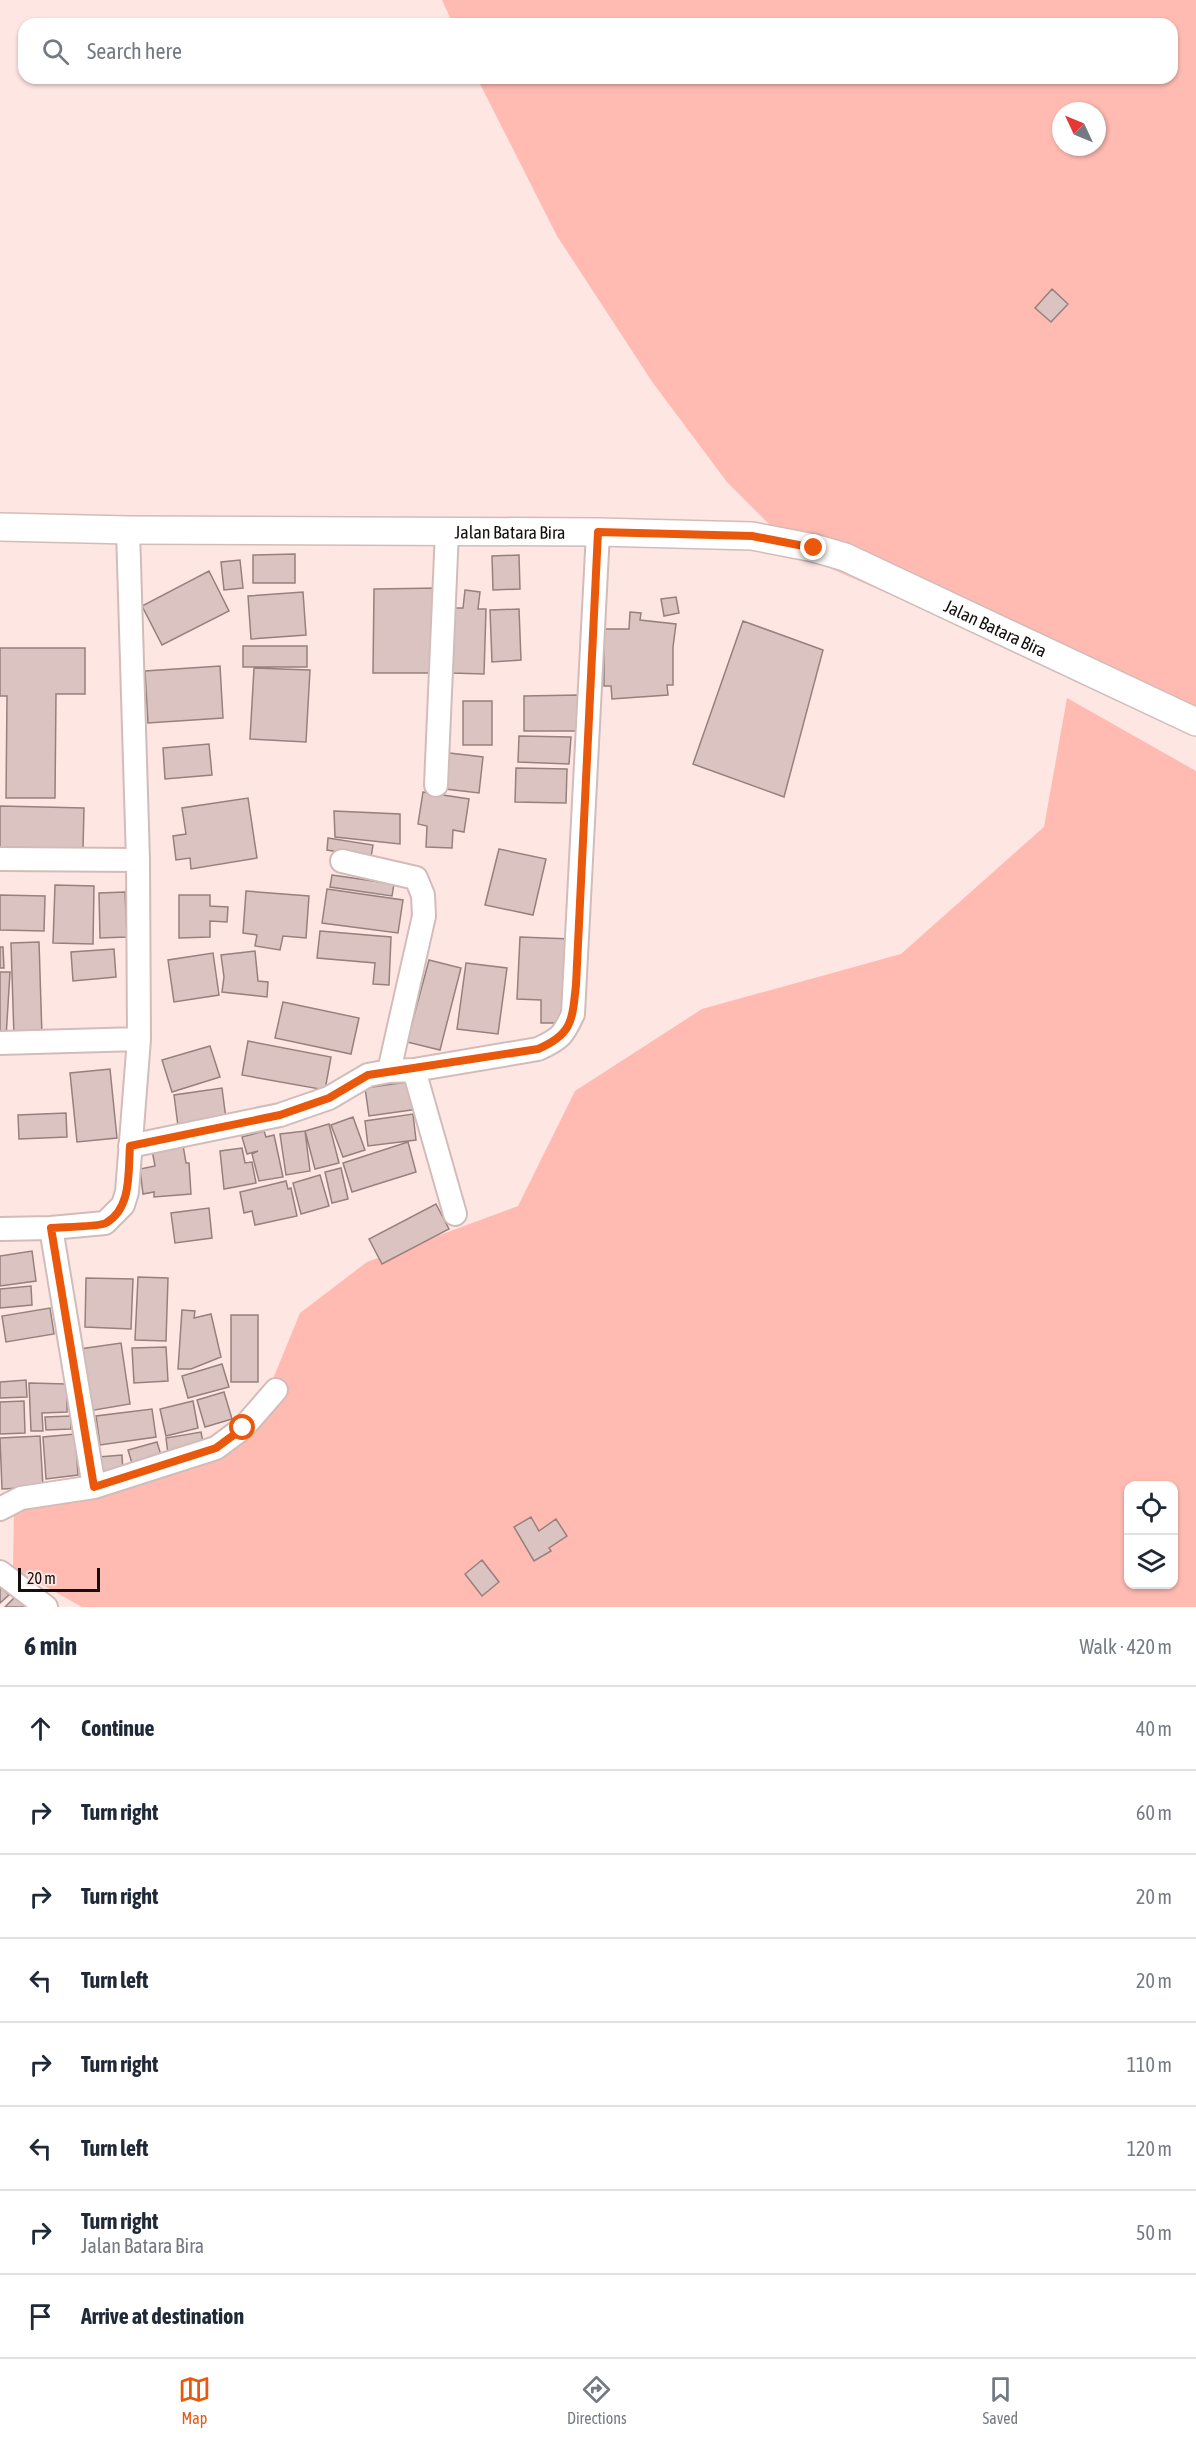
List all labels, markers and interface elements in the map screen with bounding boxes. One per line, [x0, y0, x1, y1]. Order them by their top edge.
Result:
search box [18, 18, 1178, 84]
icon: search [39, 35, 72, 68]
text: Search here [87, 38, 182, 64]
north arrow [1052, 102, 1106, 156]
street label: Jalan Batara Bira [455, 521, 565, 542]
route end [800, 534, 826, 560]
street label: Jalan Batara Bira [941, 595, 1050, 661]
route start [229, 1414, 255, 1440]
map controls [1124, 1481, 1178, 1589]
button: locate [1124, 1481, 1178, 1535]
button: layers [1124, 1535, 1178, 1589]
scale bar [18, 1565, 100, 1592]
text: 20 m [27, 1569, 56, 1587]
text: 6 min [24, 1631, 77, 1661]
text: Walk · 420 m [1080, 1635, 1172, 1658]
icon: ahead [24, 1712, 57, 1745]
text: Continue [81, 1715, 155, 1741]
text: 40 m [1136, 1717, 1172, 1740]
icon: right [24, 1796, 57, 1829]
text: Turn right [81, 1799, 158, 1825]
text: 60 m [1136, 1801, 1172, 1824]
icon: right [24, 1880, 57, 1913]
text: Turn right [81, 1883, 158, 1909]
text: 20 m [1136, 1885, 1172, 1908]
icon: left [24, 1964, 57, 1997]
text: Turn left [81, 1967, 148, 1993]
text: 20 m [1136, 1969, 1172, 1992]
icon: right [24, 2048, 57, 2081]
text: Turn right [81, 2051, 158, 2077]
text: 110 m [1127, 2053, 1172, 2076]
icon: left [24, 2132, 57, 2165]
text: Turn left [81, 2135, 148, 2161]
text: 120 m [1127, 2137, 1172, 2160]
text: Turn right [81, 2208, 158, 2234]
icon: right [24, 2216, 57, 2249]
text: 50 m [1136, 2221, 1172, 2244]
text: Jalan Batara Bira [81, 2234, 204, 2257]
icon: arrive [24, 2300, 57, 2333]
text: Arrive at destination [81, 2303, 244, 2329]
tab: Map [178, 2373, 211, 2427]
tab: Directions [567, 2373, 627, 2427]
tab: Saved [983, 2373, 1018, 2427]

